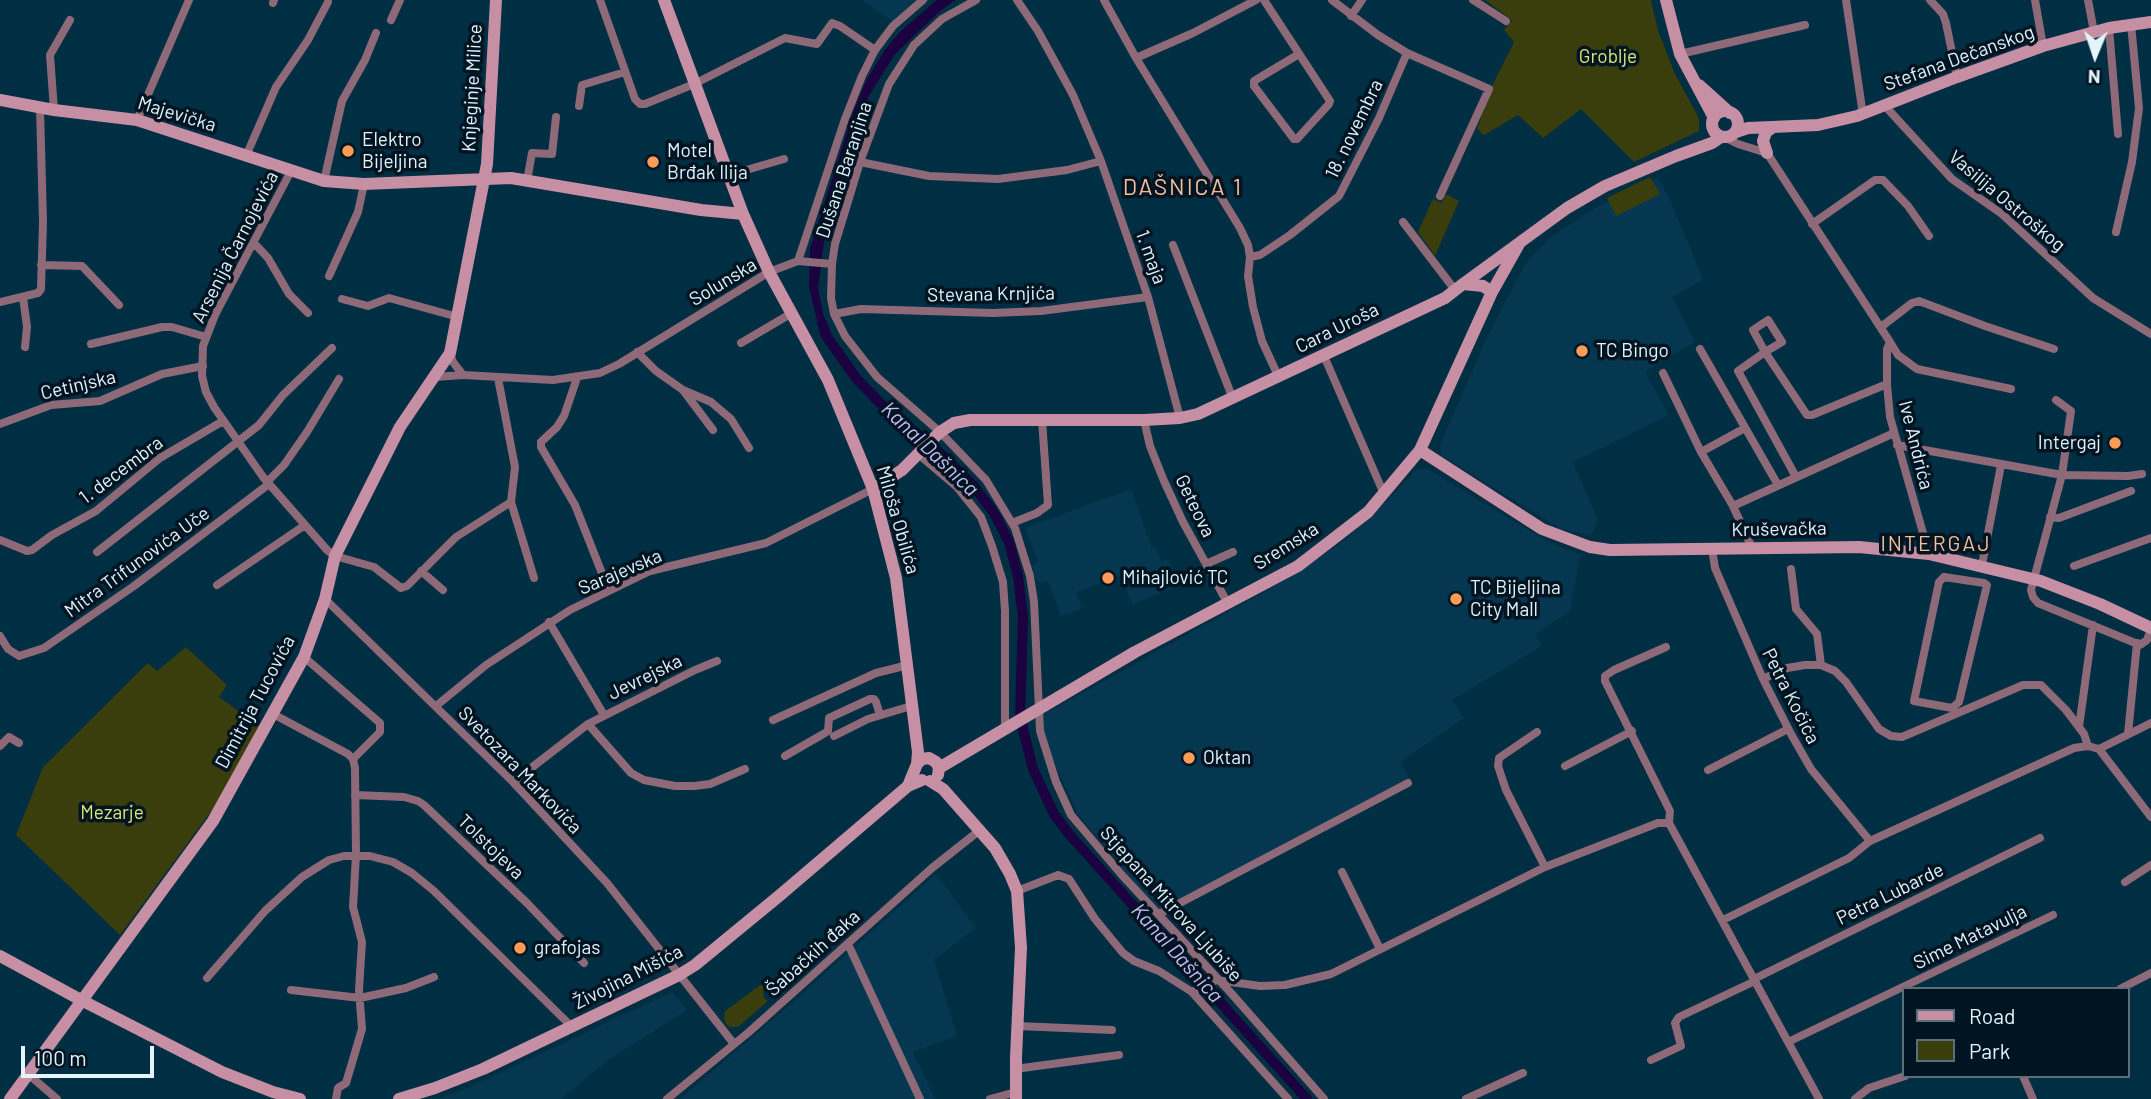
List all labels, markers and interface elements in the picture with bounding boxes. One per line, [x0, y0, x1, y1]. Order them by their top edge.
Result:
street label: Stefana Dečanskog [1881, 20, 2037, 96]
north arrow [2060, 21, 2130, 91]
street label: Knjeginje Milice [457, 23, 487, 153]
park label: Groblje [1579, 46, 1637, 68]
text: N [2088, 66, 2101, 89]
street label: 18. novembra [1320, 76, 1388, 182]
street label: Majevička [135, 91, 219, 137]
street label: Dušana Baranjina [811, 99, 877, 241]
place label: Elektro Bijeljina [362, 129, 427, 173]
place label: Motel Brđak Ilija [667, 140, 748, 184]
marker: Elektro Bijeljina [340, 143, 356, 159]
street label: Vasilija Ostroškog [1944, 146, 2070, 256]
marker: Motel Brđak Ilija [645, 154, 661, 170]
street label: Arsenija Čarnojevića [187, 167, 283, 327]
district label: DAŠNICA 1 [1124, 173, 1242, 201]
street label: 1. maja [1131, 227, 1171, 287]
street label: Solunska [685, 253, 761, 311]
street label: Stevana Krnjića [927, 281, 1055, 307]
street label: Cara Uroša [1292, 298, 1382, 358]
place label: TC Bingo [1596, 340, 1669, 362]
marker: TC Bingo [1574, 343, 1590, 359]
street label: Cetinjska [38, 365, 118, 405]
water label: Kanal Dašnica [876, 396, 984, 502]
street label: Ive Andrića [1894, 398, 1938, 492]
street label: 1. decembra [75, 431, 167, 509]
place label: Intergaj [2038, 432, 2101, 454]
marker: Intergaj [2107, 435, 2123, 451]
street label: Miloša Obilića [872, 463, 924, 577]
street label: Geteova [1170, 471, 1220, 541]
street label: Mitra Trifunovića Uče [60, 502, 214, 622]
street label: Sremska [1249, 517, 1323, 575]
street label: Kruševačka [1731, 517, 1827, 541]
district label: INTERGAJ [1881, 531, 1991, 557]
street label: Sarajevska [575, 544, 665, 600]
place label: Mihajlović TC [1122, 567, 1228, 589]
marker: Mihajlović TC [1100, 570, 1116, 586]
place label: TC Bijeljina City Mall [1470, 577, 1561, 621]
marker: TC Bijeljina City Mall [1448, 591, 1464, 607]
street label: Dimitrija Tucovića [210, 632, 300, 772]
street label: Petra Kočića [1757, 644, 1825, 748]
street label: Jevrejska [604, 649, 686, 705]
street label: Svetozara Markovića [453, 702, 587, 838]
place label: Oktan [1203, 747, 1251, 769]
marker: Oktan [1181, 750, 1197, 766]
park label: Mezarje [80, 802, 144, 824]
street label: Tolstojeva [453, 810, 529, 884]
street label: Stjepana Mitrova Ljubiše [1095, 822, 1247, 986]
street label: Petra Lubarde [1833, 858, 1947, 930]
water label: Kanal Dašnica [1126, 898, 1228, 1008]
street label: Sime Matavulja [1910, 900, 2030, 974]
street label: Šabačkih đaka [761, 905, 865, 1001]
place label: grafojas [534, 937, 600, 959]
marker: grafojas [512, 940, 528, 956]
street label: Živojina Mišića [570, 940, 686, 1014]
legend [1902, 987, 2130, 1078]
text: Road [1969, 1003, 2015, 1028]
scale bar [24, 1032, 158, 1076]
text: Park [1969, 1038, 2010, 1063]
text: 100 m [34, 1045, 87, 1070]

